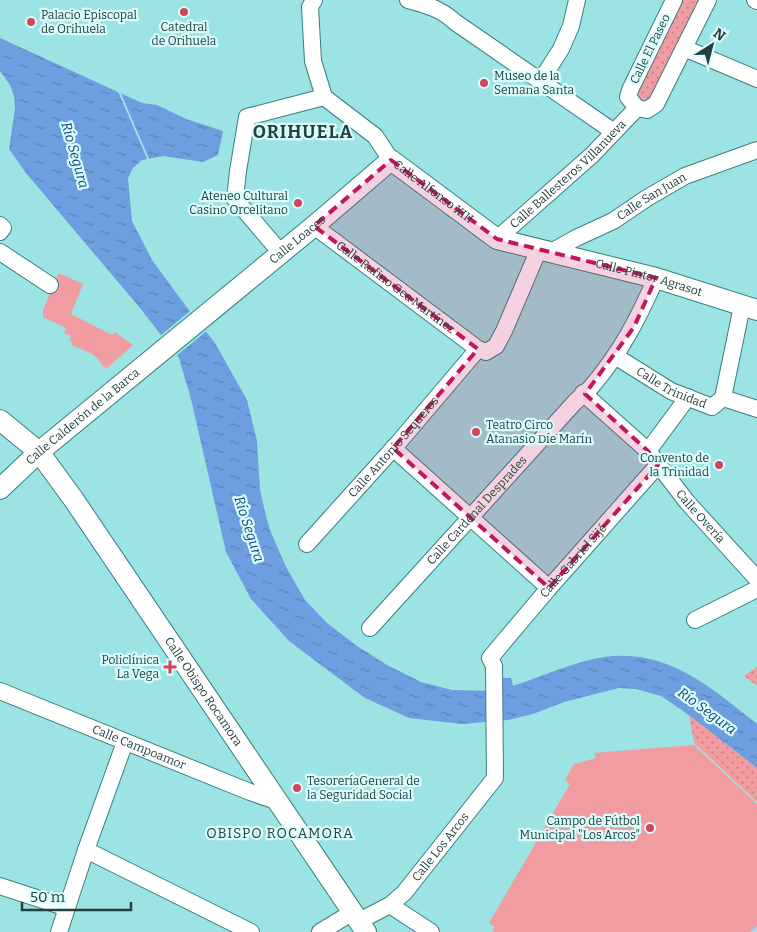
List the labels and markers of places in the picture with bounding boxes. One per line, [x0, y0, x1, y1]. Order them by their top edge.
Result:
marker: Catedral de Orihuela [178, 6, 190, 18]
place label: Palacio Episcopal de Orihuela [41, 8, 137, 36]
marker: Palacio Episcopal de Orihuela [25, 16, 37, 28]
place label: Catedral de Orihuela [152, 20, 217, 48]
place label: Museo de la Semana Santa [494, 69, 574, 97]
marker: Museo de la Semana Santa [478, 77, 490, 89]
place label: Ateneo Cultural Casino Orcelitano [189, 189, 289, 217]
marker: Ateneo Cultural Casino Orcelitano [292, 197, 304, 209]
place label: Teatro Circo Atanasio Díe Marín [486, 418, 592, 446]
marker: Teatro Circo Atanasio Díe Marín [470, 426, 482, 438]
place label: Convento de la Trinidad [640, 451, 709, 479]
marker: Convento de la Trinidad [713, 459, 725, 471]
place label: Policlínica La Vega [101, 653, 159, 681]
marker: Policlínica La Vega [163, 660, 177, 674]
place label: TesoreríaGeneral de la Seguridad Social [307, 774, 420, 802]
marker: TesoreríaGeneral de la Seguridad Social [291, 782, 303, 794]
place label: Campo de Fútbol Municipal "Los Arcos" [519, 814, 641, 842]
marker: Campo de Fútbol Municipal "Los Arcos" [644, 822, 656, 834]

